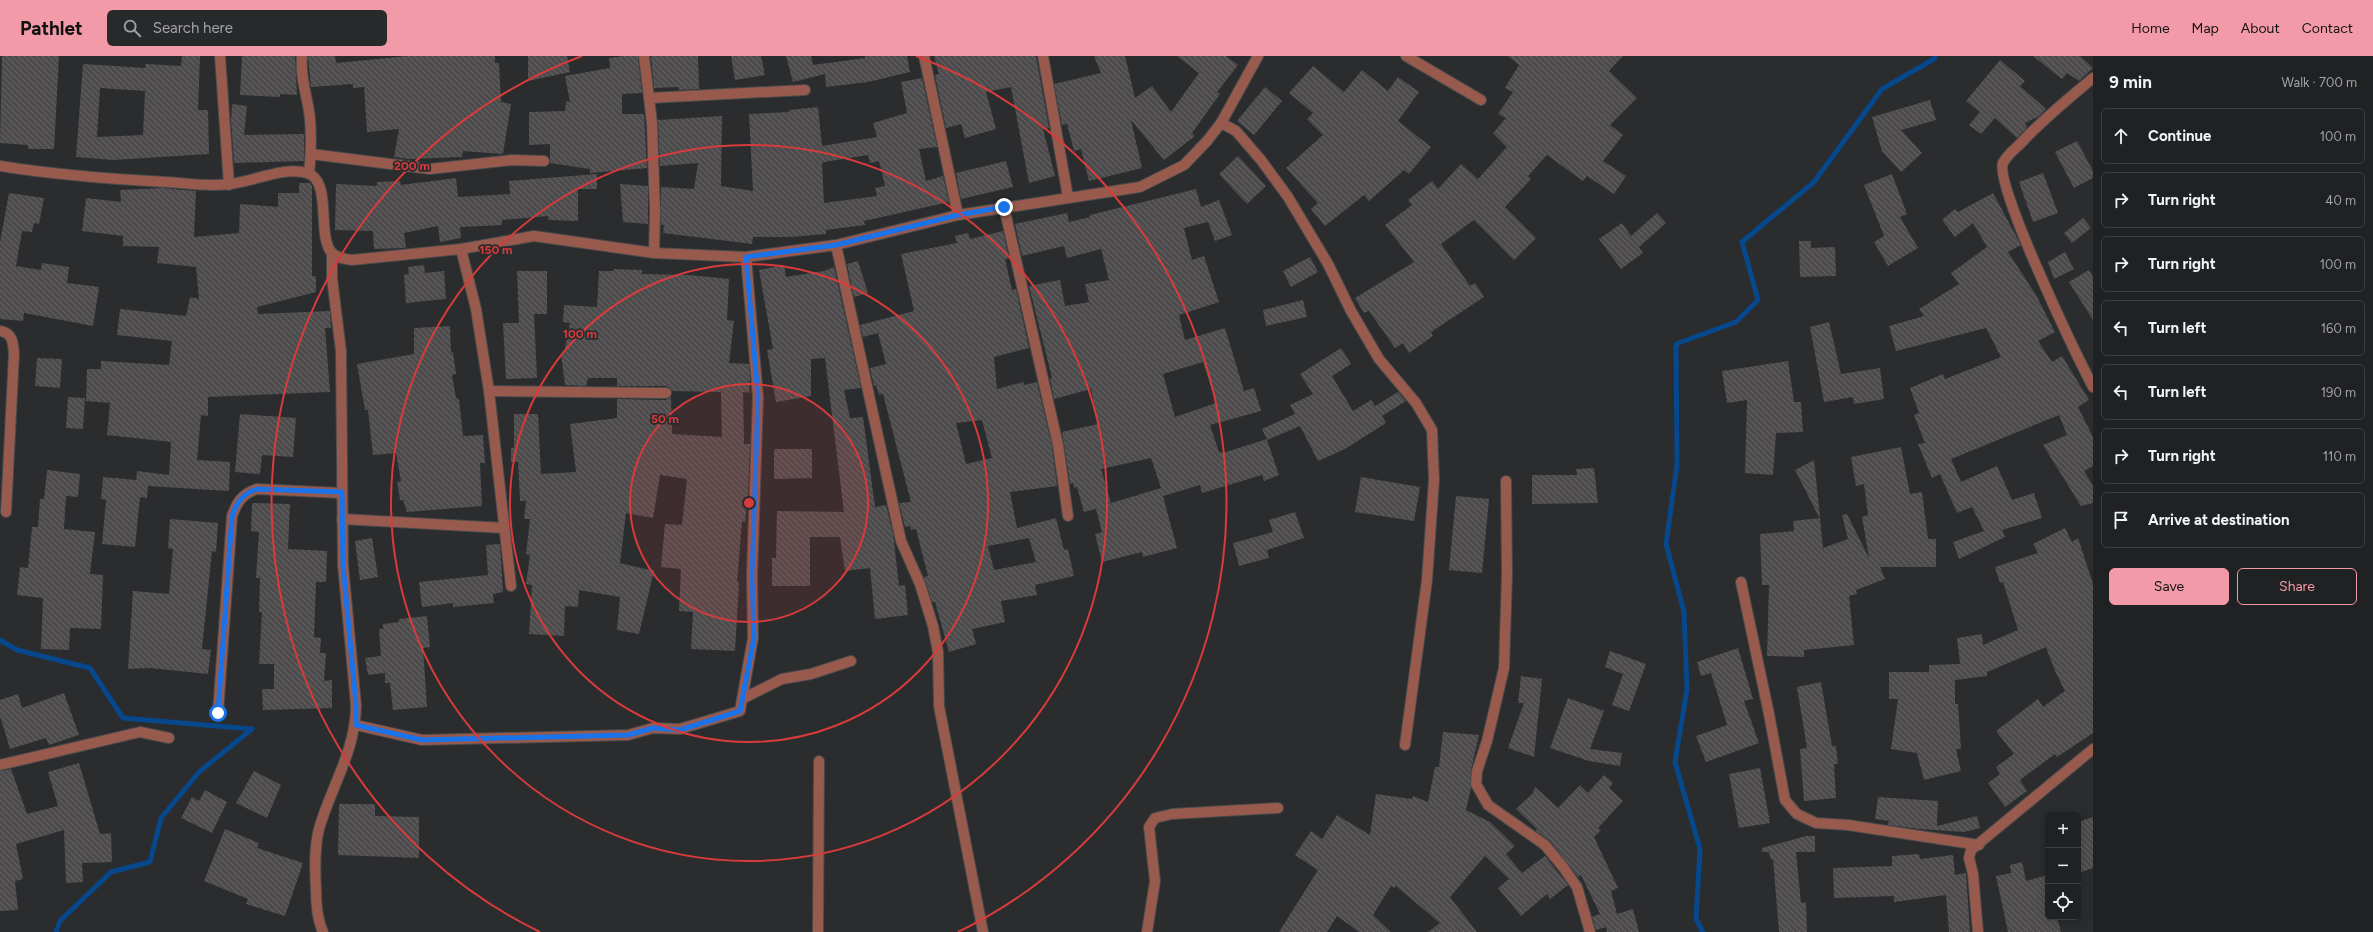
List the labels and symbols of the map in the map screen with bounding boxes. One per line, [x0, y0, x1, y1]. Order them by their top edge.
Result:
text: 200 m [394, 159, 430, 173]
route end [995, 198, 1013, 216]
text: 150 m [479, 243, 513, 257]
text: 100 m [563, 327, 597, 341]
text: 50 m [651, 412, 679, 426]
centre of rings [742, 496, 756, 510]
route start [209, 704, 227, 722]

